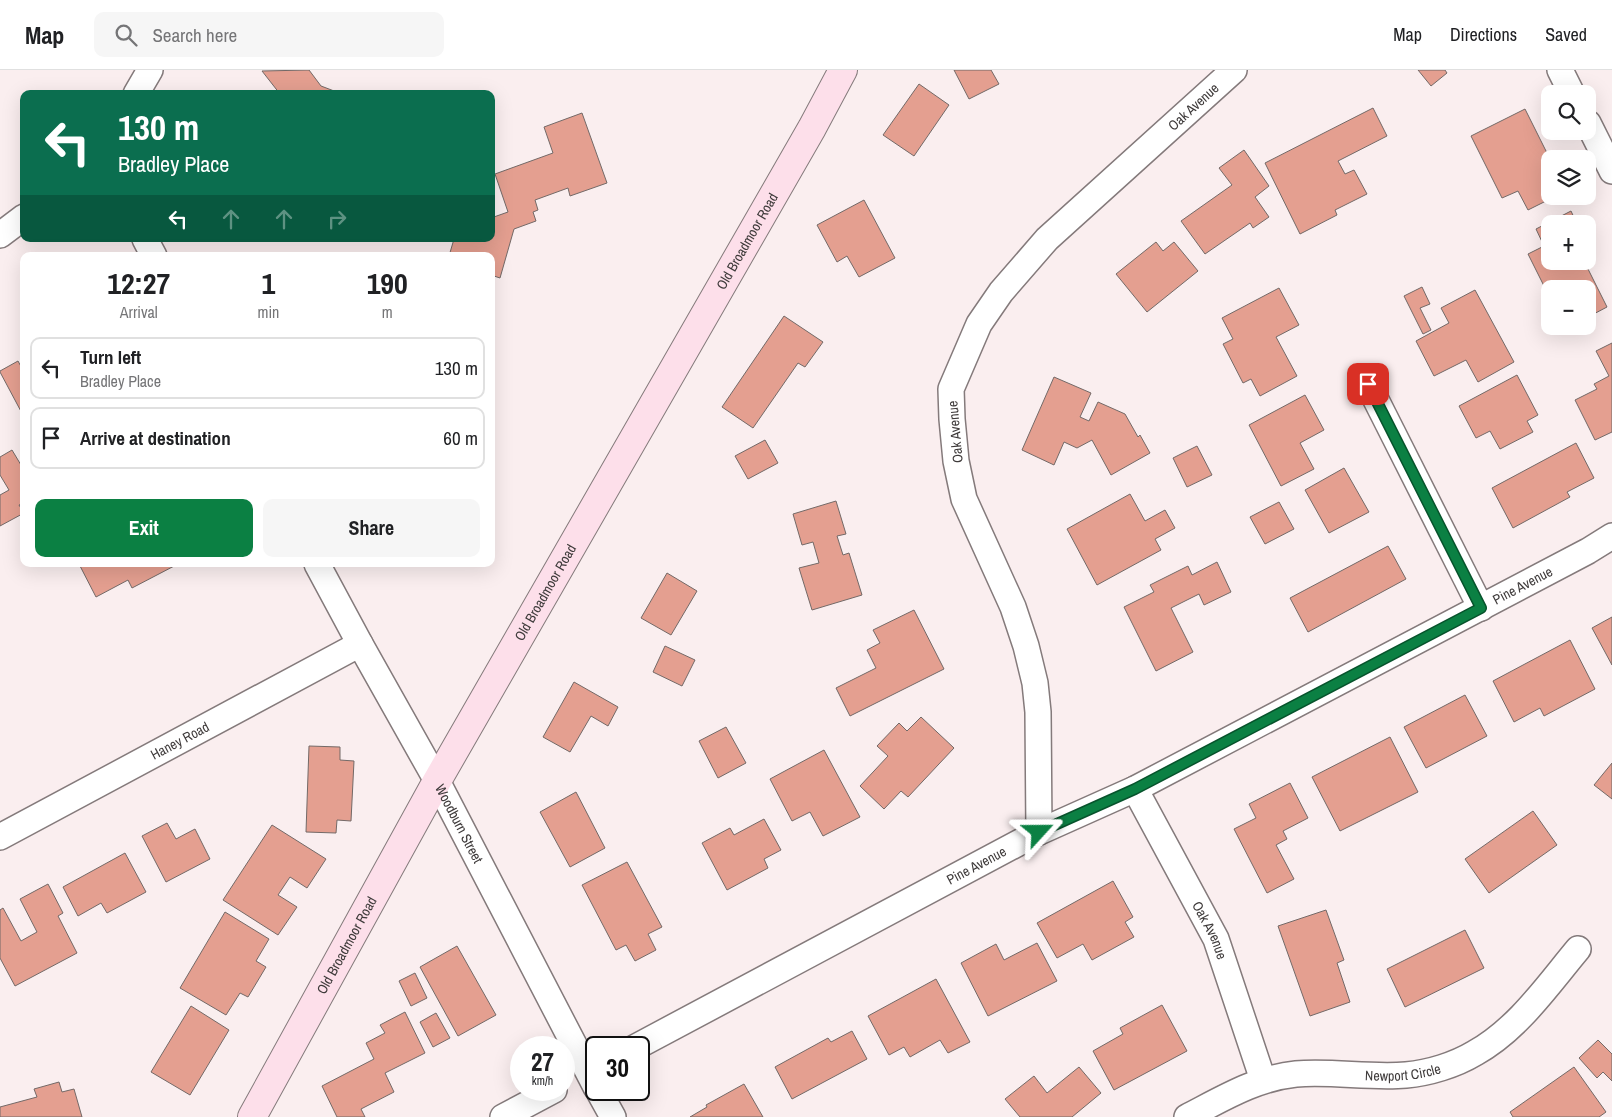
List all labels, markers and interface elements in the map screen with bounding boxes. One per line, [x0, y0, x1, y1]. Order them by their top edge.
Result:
search box [94, 12, 444, 57]
text: Map [25, 19, 64, 51]
icon: search [112, 21, 140, 49]
text: Search here [152, 22, 237, 48]
text: Map [1393, 22, 1422, 47]
text: Directions [1450, 22, 1517, 47]
text: Saved [1545, 22, 1587, 47]
street label: Oak Avenue [1164, 79, 1223, 134]
map controls [1541, 85, 1596, 335]
button: search [1541, 85, 1596, 140]
text: 130 m [118, 104, 199, 151]
icon: left [35, 110, 100, 175]
text: Bradley Place [118, 149, 229, 179]
button: layers [1541, 150, 1596, 205]
street label: Old Broadmoor Road [712, 190, 782, 293]
icon: left [164, 205, 192, 233]
icon: ahead [217, 205, 245, 233]
icon: ahead [270, 205, 298, 233]
icon: right [323, 205, 351, 233]
button: + [1541, 215, 1596, 270]
text: 12:27 [107, 263, 170, 303]
text: 1 [262, 263, 275, 303]
text: 190 [367, 263, 408, 303]
button: − [1541, 280, 1596, 335]
text: Arrival [120, 301, 158, 323]
text: min [257, 301, 279, 323]
text: m [382, 301, 393, 323]
text: Turn left [80, 344, 141, 370]
icon: left [37, 354, 65, 382]
text: 130 m [435, 355, 478, 381]
pin [1347, 363, 1389, 405]
text: Bradley Place [80, 370, 161, 392]
icon: arrive [1354, 370, 1382, 398]
street label: Oak Avenue [943, 400, 967, 464]
icon: arrive [37, 424, 65, 452]
text: Arrive at destination [80, 425, 231, 451]
text: 60 m [443, 425, 478, 451]
button: Exit [35, 499, 253, 557]
button: Share [263, 499, 480, 557]
street label: Old Broadmoor Road [510, 541, 580, 644]
street label: Pine Avenue [1490, 562, 1556, 608]
street label: Haney Road [147, 718, 212, 764]
street label: Woodburn Street [431, 781, 487, 866]
position arrow [1012, 805, 1064, 857]
street label: Pine Avenue [943, 842, 1009, 889]
street label: Old Broadmoor Road [312, 893, 381, 997]
street label: Oak Avenue [1188, 898, 1231, 962]
speed limit sign: 30 [585, 1036, 650, 1101]
text: 27 [531, 1045, 554, 1079]
street label: Newport Circle [1365, 1060, 1443, 1085]
text: km/h [532, 1073, 553, 1089]

